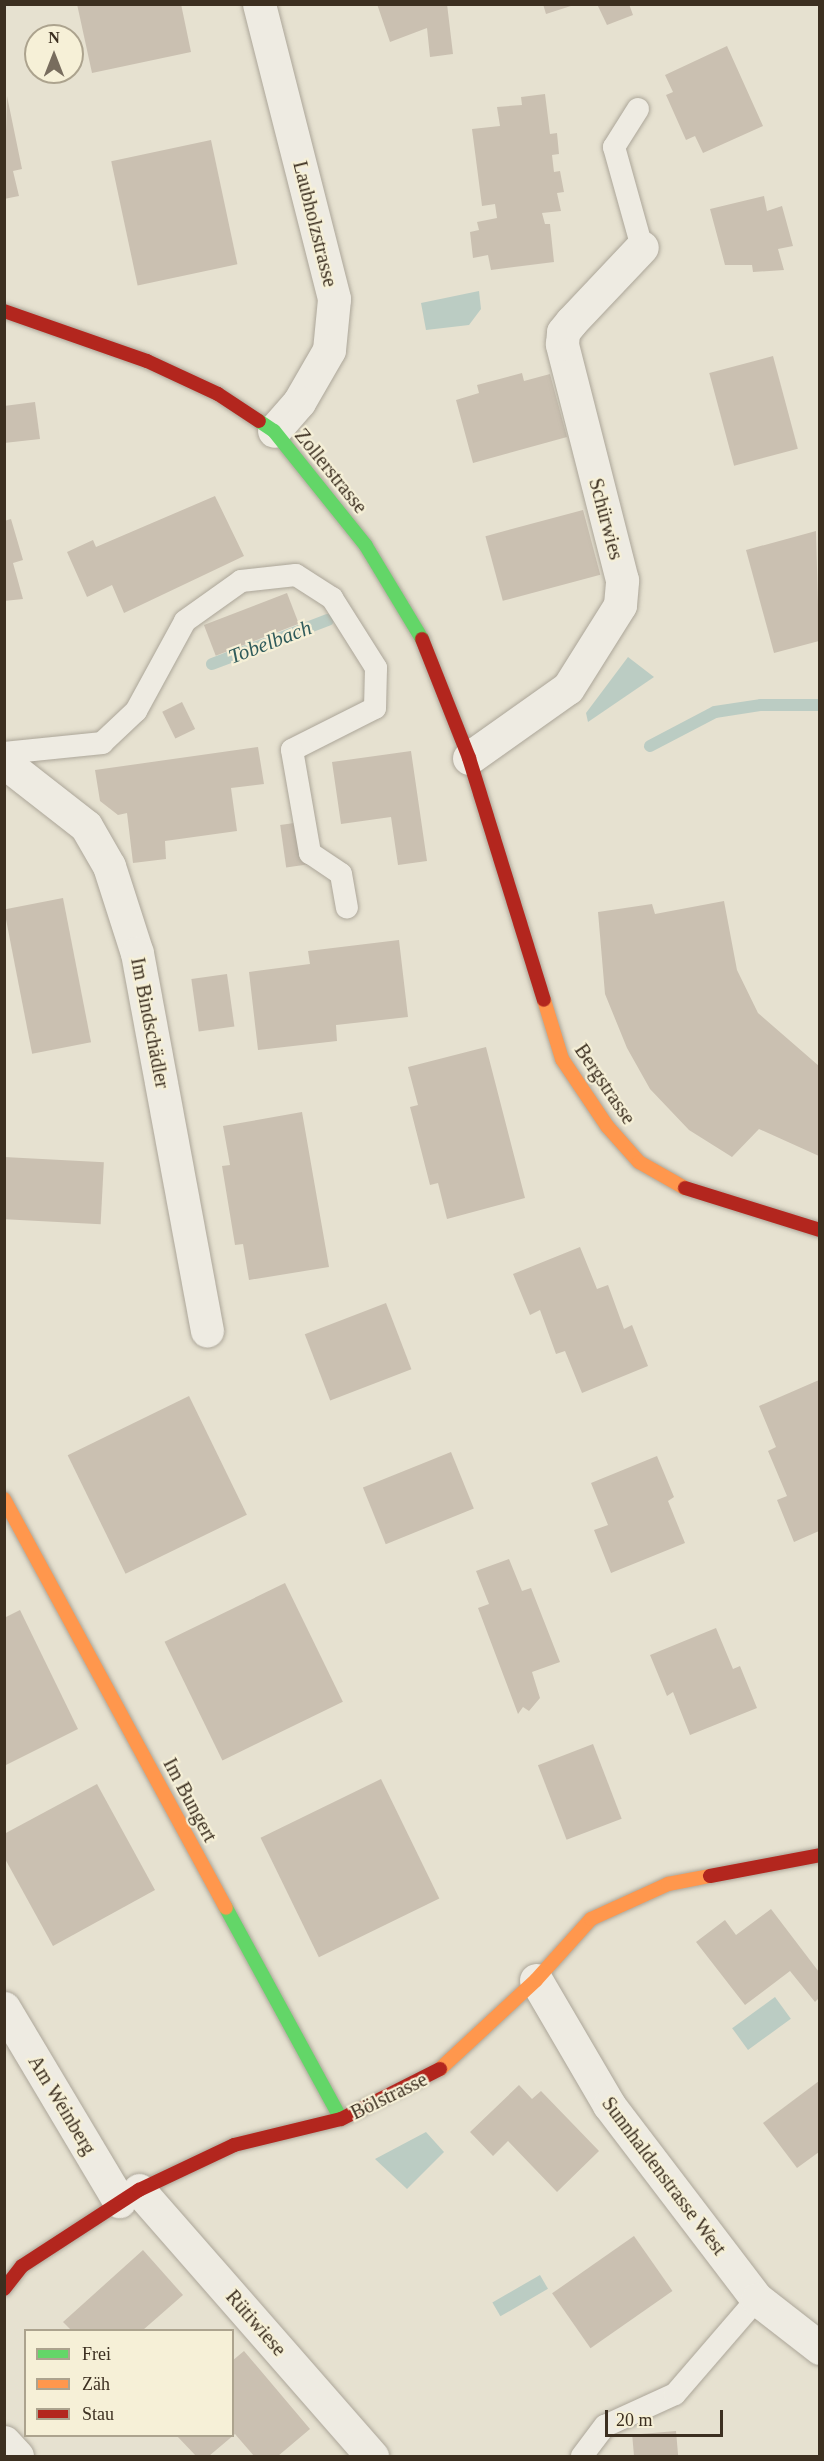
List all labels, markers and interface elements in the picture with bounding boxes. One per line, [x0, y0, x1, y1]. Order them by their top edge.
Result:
north arrow [24, 24, 84, 84]
text: N [48, 29, 60, 46]
street label: Laubholzstrasse [288, 159, 342, 289]
street label: Zollerstrasse [290, 424, 372, 518]
street label: Schürwies [584, 476, 628, 562]
water label: Tobelbach [225, 615, 315, 669]
street label: Im Bindschädler [126, 956, 174, 1090]
street label: Bergstrasse [569, 1039, 641, 1129]
street label: Im Bungert [158, 1754, 222, 1846]
street label: Am Weinberg [23, 2051, 101, 2159]
street label: Bölstrasse [347, 2067, 431, 2125]
street label: Sunnhaldenstrasse West [597, 2092, 731, 2260]
street label: Rütiwiese [221, 2285, 291, 2361]
legend [24, 2329, 234, 2437]
text: Frei [82, 2344, 111, 2364]
text: Zäh [82, 2374, 110, 2394]
scale bar [608, 2398, 726, 2436]
text: Stau [82, 2404, 114, 2424]
text: 20 m [616, 2410, 653, 2430]

